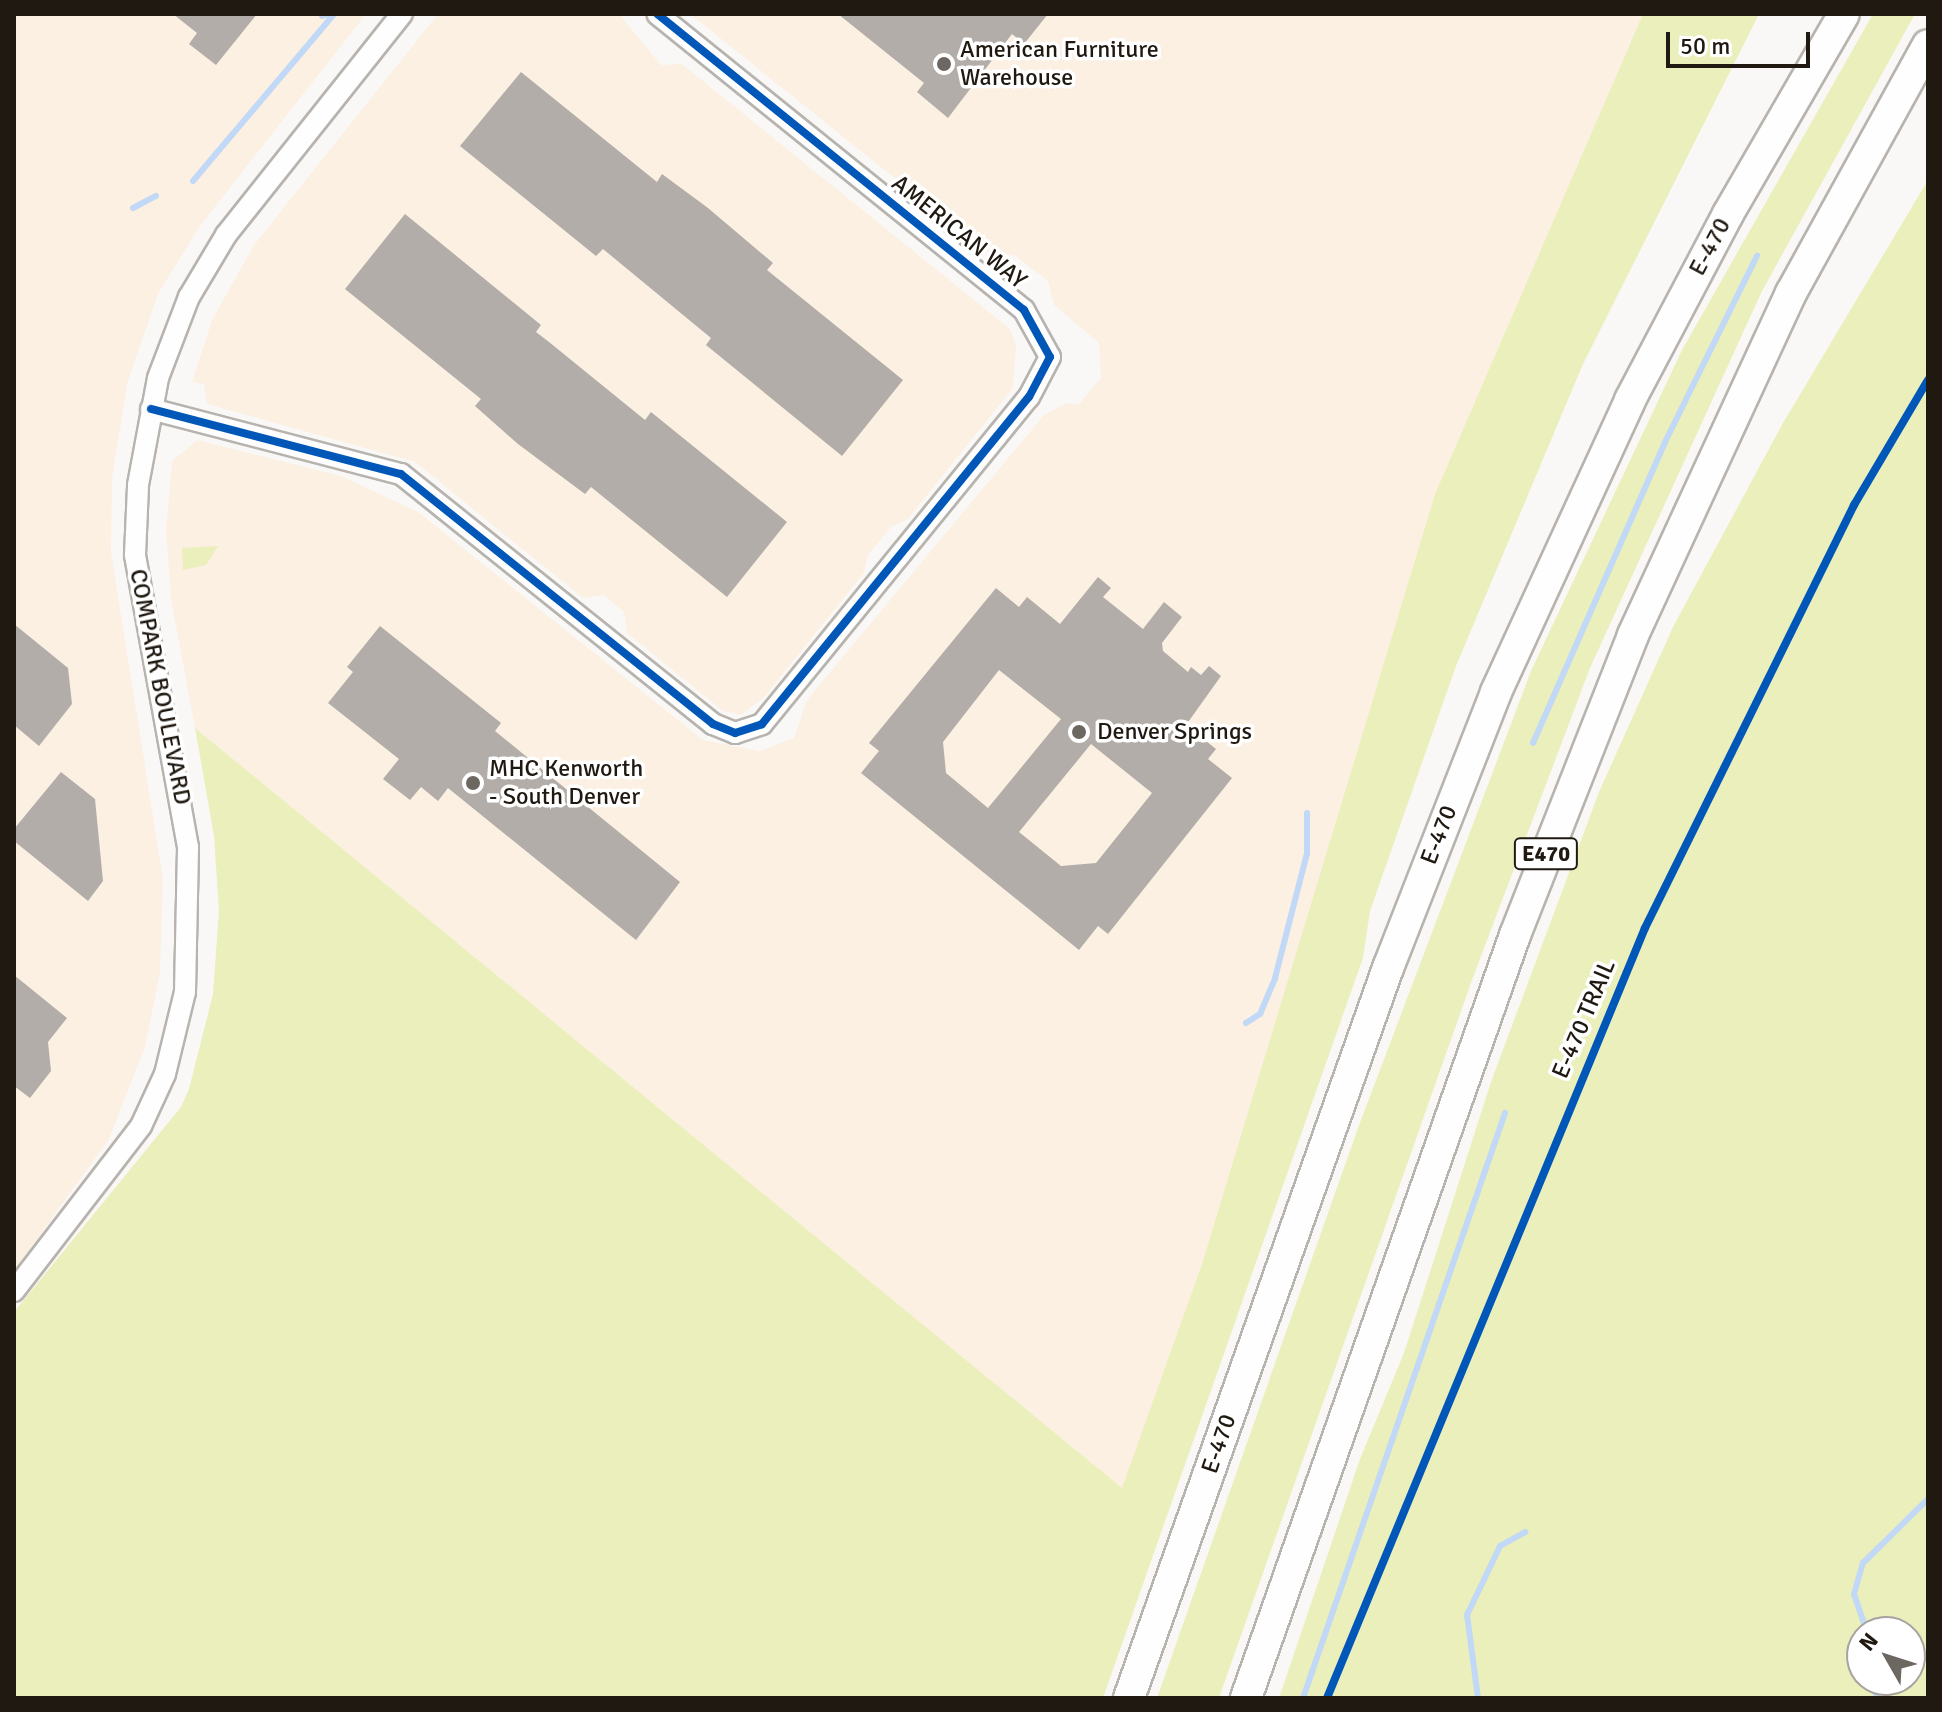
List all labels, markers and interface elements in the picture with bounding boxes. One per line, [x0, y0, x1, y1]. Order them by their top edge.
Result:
scale bar [1670, 16, 1814, 66]
text: 50 m [1680, 31, 1730, 61]
place label: American Furniture Warehouse [960, 36, 1159, 92]
marker: American Furniture Warehouse [935, 55, 953, 73]
street label: AMERICAN WAY [886, 169, 1032, 295]
street label: E-470 [1683, 213, 1737, 281]
street label: COMPARK BOULEVARD [123, 567, 197, 807]
place label: Denver Springs [1097, 718, 1252, 746]
marker: Denver Springs [1068, 721, 1090, 743]
place label: MHC Kenworth - South Denver [489, 755, 643, 811]
marker: MHC Kenworth - South Denver [464, 774, 482, 792]
street label: E-470 [1415, 801, 1463, 869]
road number: E470 [1512, 836, 1580, 872]
street label: E-470 TRAIL [1546, 955, 1622, 1083]
street label: E-470 [1195, 1411, 1243, 1477]
north arrow [1846, 1616, 1926, 1696]
text: N [1853, 1627, 1884, 1656]

